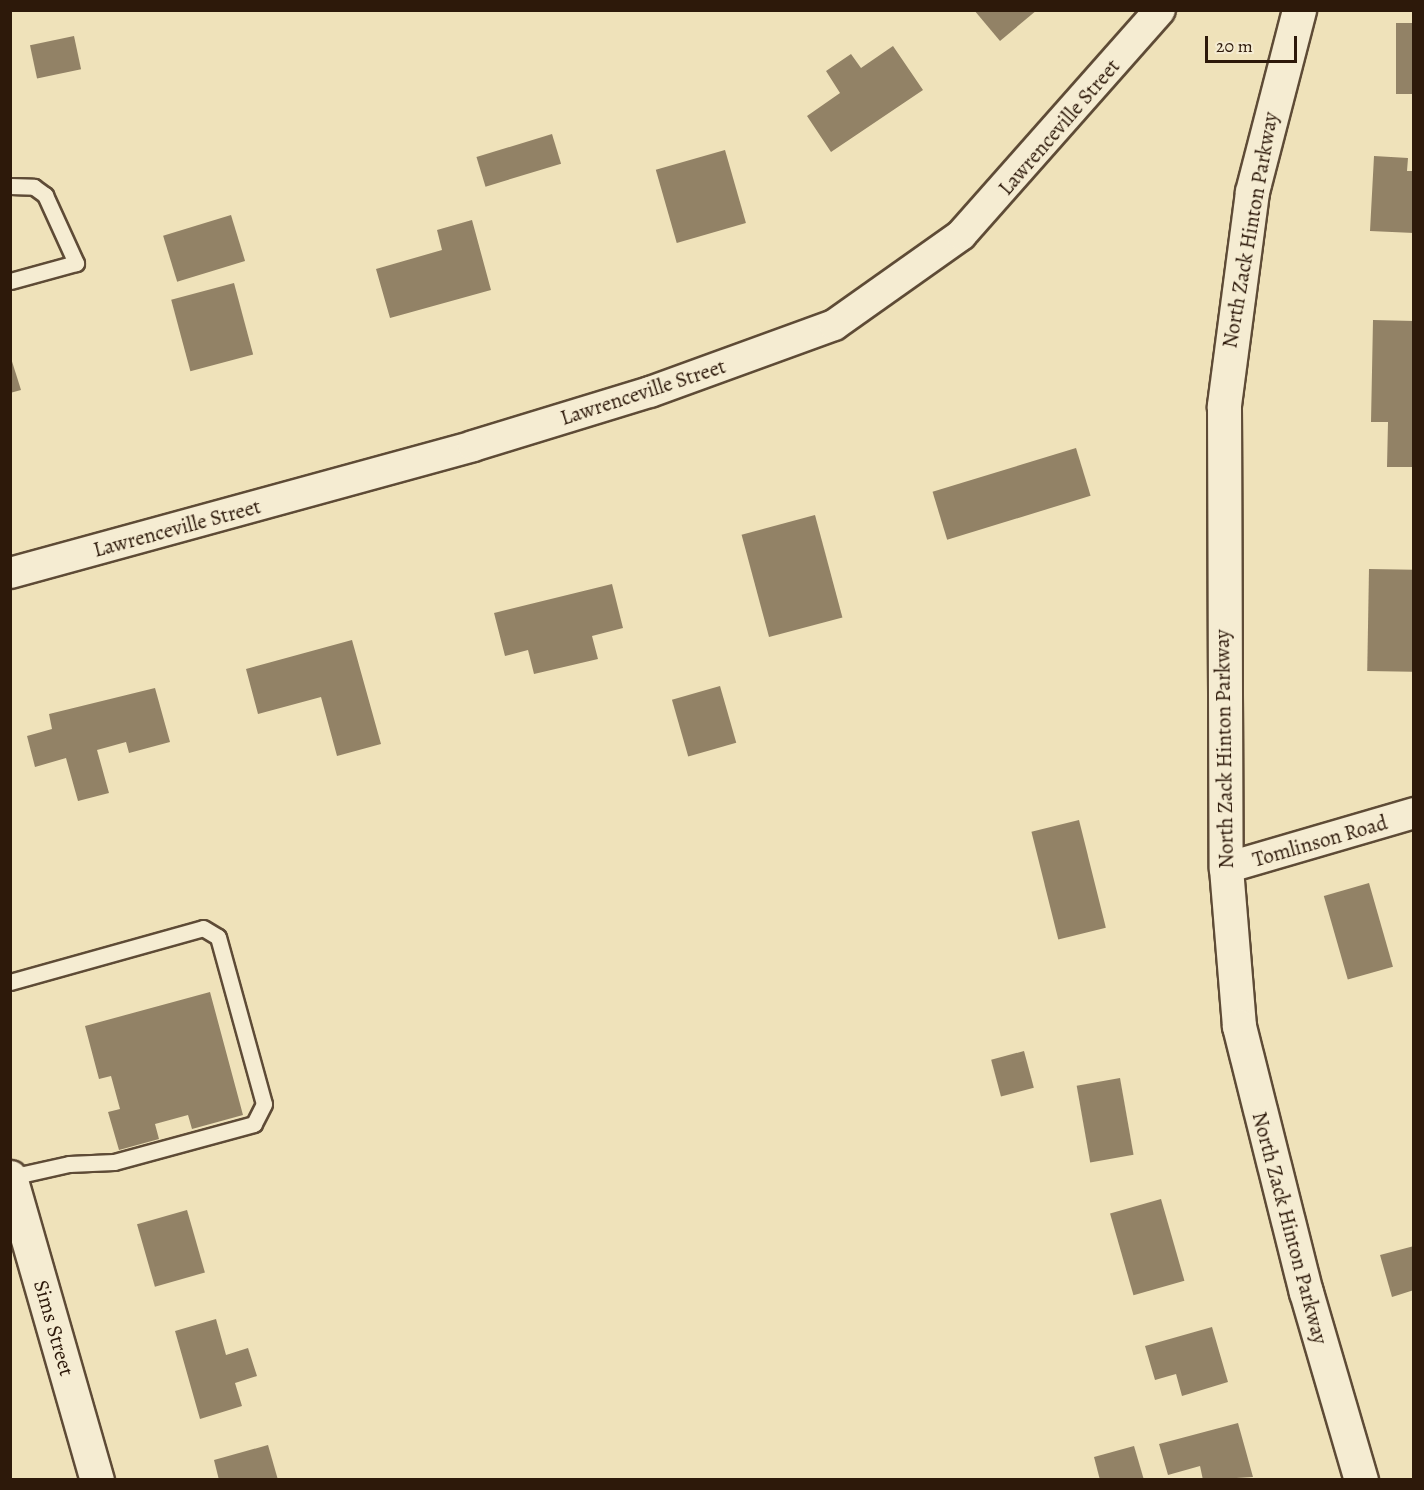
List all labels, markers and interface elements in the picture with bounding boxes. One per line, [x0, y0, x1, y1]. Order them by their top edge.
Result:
scale bar [1208, 24, 1300, 62]
text: 20 m [1216, 34, 1253, 58]
street label: Lawrenceville Street [993, 54, 1125, 200]
street label: North Zack Hinton Parkway [1217, 110, 1283, 350]
street label: Lawrenceville Street [557, 353, 729, 431]
street label: Lawrenceville Street [91, 494, 263, 562]
street label: North Zack Hinton Parkway [1209, 629, 1239, 869]
street label: Tomlinson Road [1250, 810, 1390, 872]
street label: North Zack Hinton Parkway [1247, 1109, 1333, 1347]
street label: Sims Street [28, 1277, 80, 1379]

